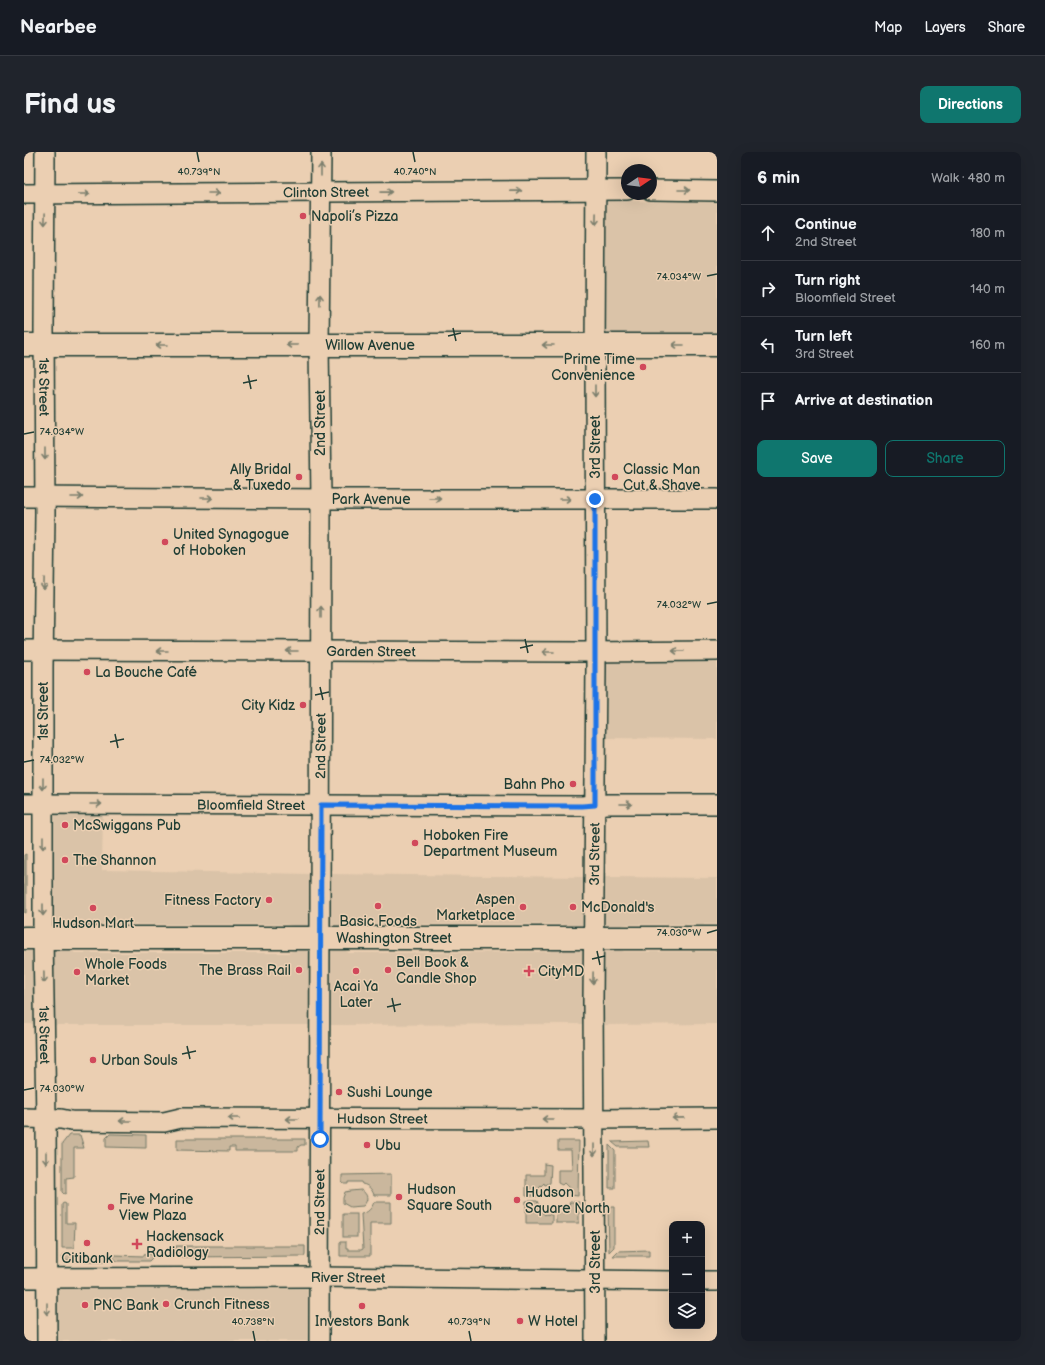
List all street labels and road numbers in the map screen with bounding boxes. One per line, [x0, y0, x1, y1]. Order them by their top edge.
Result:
street label: Clinton Street [283, 183, 370, 201]
street label: Willow Avenue [325, 337, 415, 354]
street label: 1st Street [36, 358, 53, 417]
street label: 2nd Street [312, 389, 329, 456]
street label: 3rd Street [587, 415, 604, 479]
street label: Park Avenue [332, 491, 410, 508]
street label: Garden Street [326, 643, 416, 660]
street label: 1st Street [35, 681, 52, 740]
street label: 2nd Street [312, 712, 329, 779]
street label: Bloomfield Street [197, 796, 306, 814]
street label: 3rd Street [586, 822, 603, 886]
street label: Washington Street [336, 930, 453, 947]
street label: 1st Street [36, 1005, 54, 1065]
street label: Hudson Street [337, 1110, 428, 1127]
street label: 2nd Street [311, 1168, 328, 1235]
street label: 3rd Street [587, 1230, 604, 1294]
street label: River Street [311, 1268, 386, 1286]

